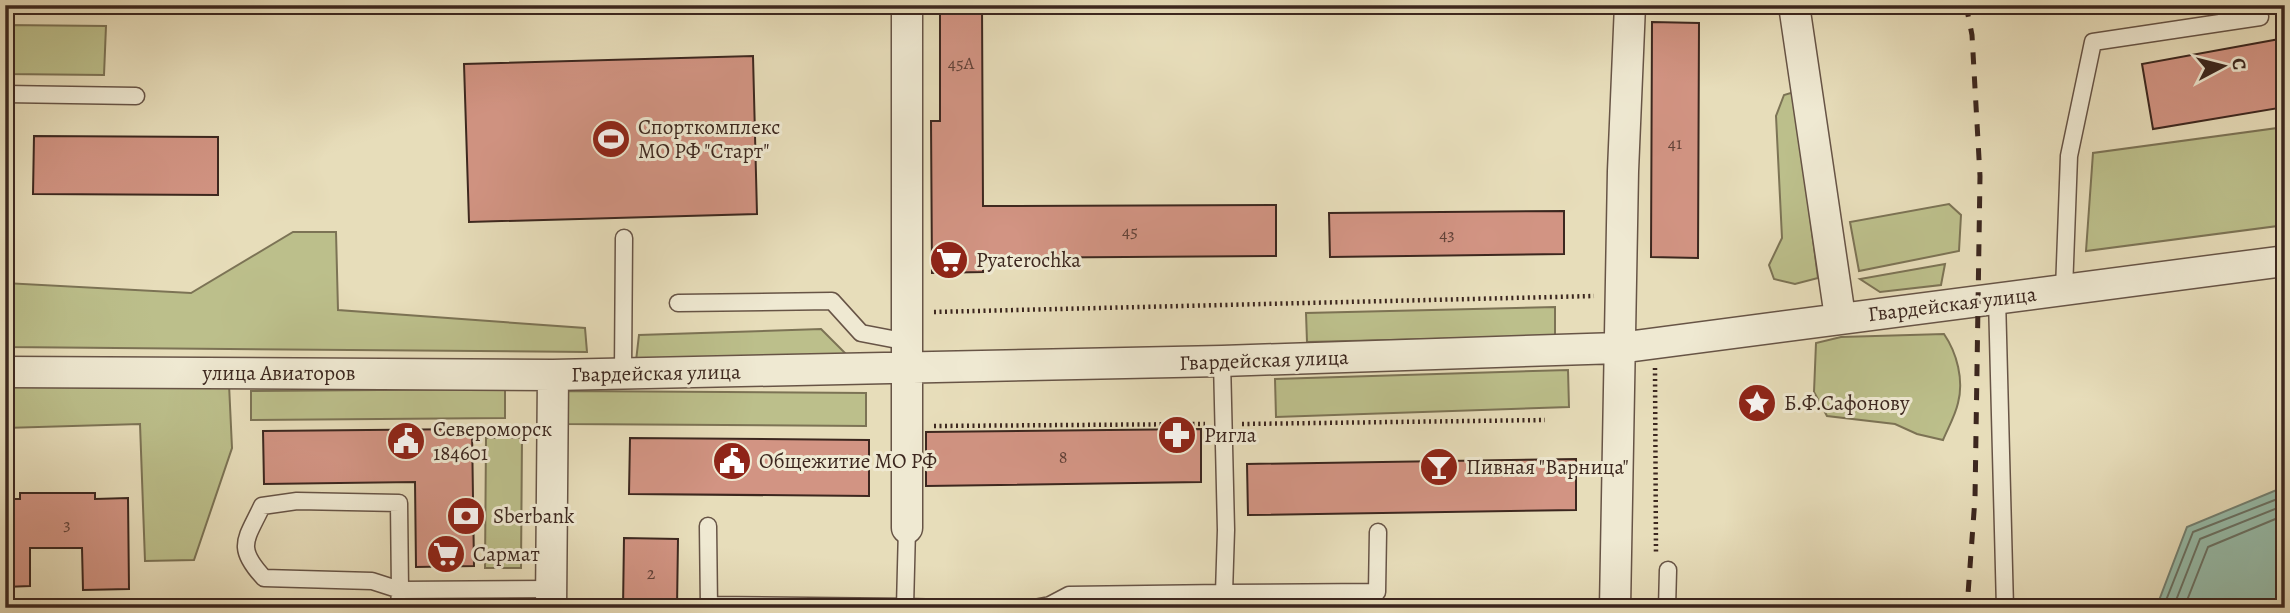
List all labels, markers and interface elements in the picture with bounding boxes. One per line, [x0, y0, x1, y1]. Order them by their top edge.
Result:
north arrow [2188, 32, 2258, 102]
house number: 45А [948, 51, 975, 75]
text: С [2225, 57, 2252, 71]
place label: Спорткомплекс МО РФ "Старт" [638, 113, 780, 165]
sports icon: Спорткомплекс МО РФ "Старт" [590, 118, 632, 160]
house number: 41 [1668, 131, 1682, 155]
house number: 45 [1122, 219, 1138, 243]
house number: 43 [1439, 222, 1455, 246]
supermarket icon: Pyaterochka [928, 239, 970, 281]
place label: Pyaterochka [976, 246, 1081, 274]
street label: Гвардейская улица [1866, 280, 2038, 328]
street label: Гвардейская улица [1179, 343, 1350, 377]
street label: Гвардейская улица [571, 358, 741, 388]
street label: улица Авиаторов [201, 359, 356, 387]
place icon: Б.Ф.Сафонову [1736, 382, 1778, 424]
place label: Б.Ф.Сафонову [1784, 389, 1910, 417]
pharmacy icon: Ригла [1156, 414, 1198, 456]
place label: Североморск 184601 [433, 415, 552, 467]
public building icon: Североморск 184601 [385, 420, 427, 462]
place label: Ригла [1204, 421, 1257, 449]
public building icon: Общежитие МО РФ [711, 440, 753, 482]
house number: 8 [1059, 445, 1067, 469]
bar icon: Пивная "Варница" [1418, 446, 1460, 488]
place label: Общежитие МО РФ [759, 447, 937, 475]
place label: Пивная "Варница" [1466, 453, 1629, 481]
bank icon: Sberbank [445, 495, 487, 537]
place label: Sberbank [493, 502, 575, 530]
house number: 3 [63, 512, 71, 536]
supermarket icon: Сармат [425, 533, 467, 575]
place label: Сармат [473, 540, 540, 568]
house number: 2 [647, 561, 656, 585]

